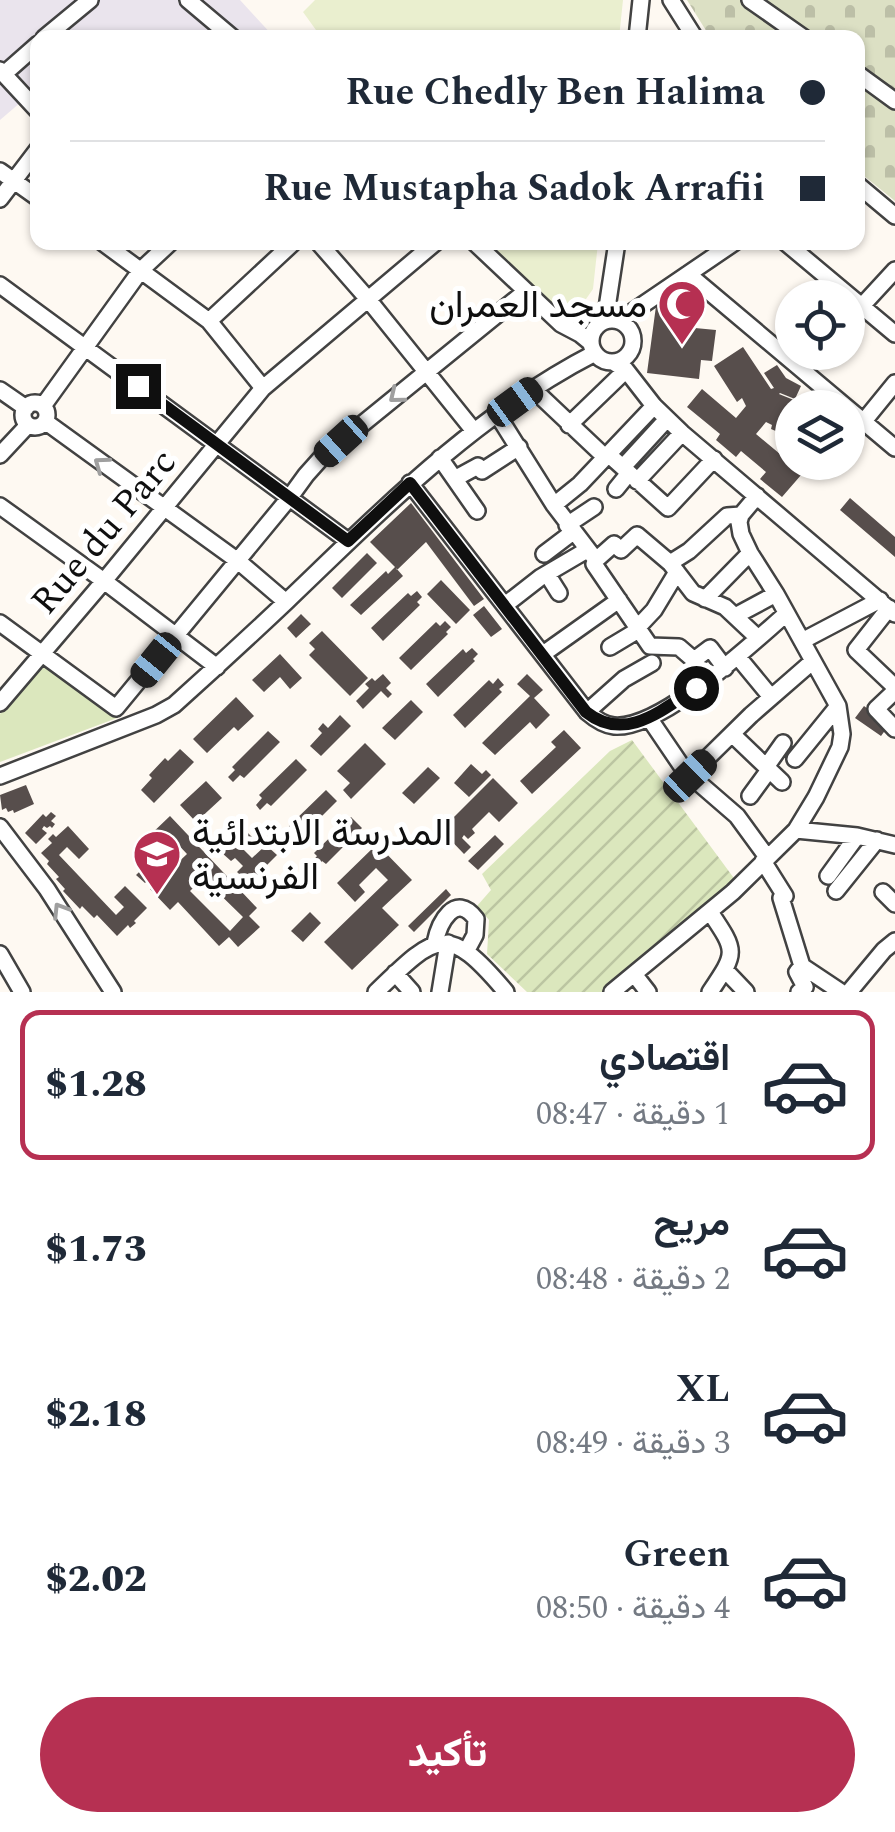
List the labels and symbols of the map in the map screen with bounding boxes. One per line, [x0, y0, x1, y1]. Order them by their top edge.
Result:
place label: مسجد العمران [429, 277, 647, 335]
mosque icon: مسجد العمران [656, 278, 708, 346]
route end [116, 364, 161, 409]
car [482, 372, 548, 432]
one-way arrow [389, 384, 407, 402]
car [309, 410, 373, 472]
street label: Rue du Parc [17, 436, 192, 628]
one-way arrow [94, 458, 113, 476]
car [125, 627, 187, 693]
route start [674, 666, 719, 711]
car [658, 744, 722, 808]
place label: المدرسة الابتدائية الفرنسية [192, 805, 452, 907]
school or university icon: المدرسة الابتدائية الفرنسية [131, 828, 183, 896]
one-way arrow [54, 902, 73, 920]

